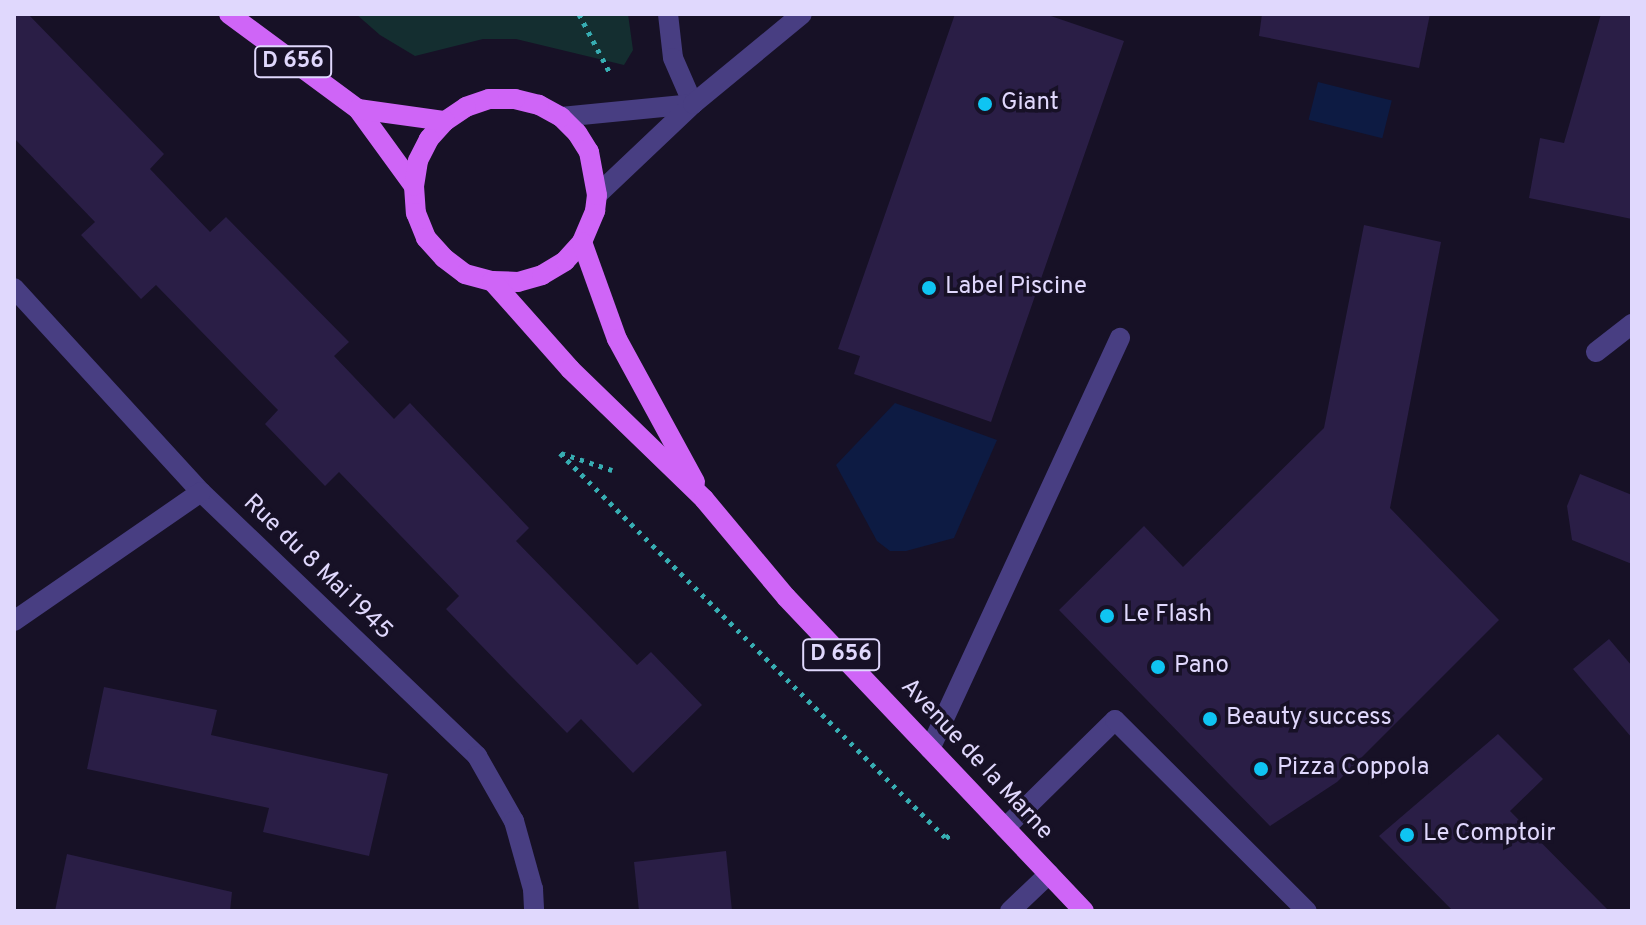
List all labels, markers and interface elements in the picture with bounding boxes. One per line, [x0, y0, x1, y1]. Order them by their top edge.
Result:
road number: D 656 [253, 44, 333, 80]
place label: Giant [1001, 90, 1059, 118]
marker: Giant [976, 95, 994, 113]
place label: Label Piscine [945, 274, 1087, 302]
marker: Label Piscine [920, 279, 938, 297]
street label: Rue du 8 Mai 1945 [236, 489, 398, 647]
place label: Le Flash [1123, 602, 1212, 630]
marker: Le Flash [1098, 607, 1116, 625]
road number: D 656 [801, 637, 881, 673]
place label: Pano [1174, 653, 1229, 681]
marker: Pano [1149, 658, 1167, 676]
street label: Avenue de la Marne [894, 673, 1058, 847]
place label: Beauty success [1226, 705, 1392, 733]
marker: Beauty success [1201, 710, 1219, 728]
place label: Pizza Coppola [1277, 755, 1429, 783]
marker: Pizza Coppola [1252, 760, 1270, 778]
place label: Le Comptoir [1423, 821, 1556, 849]
marker: Le Comptoir [1398, 826, 1416, 844]

